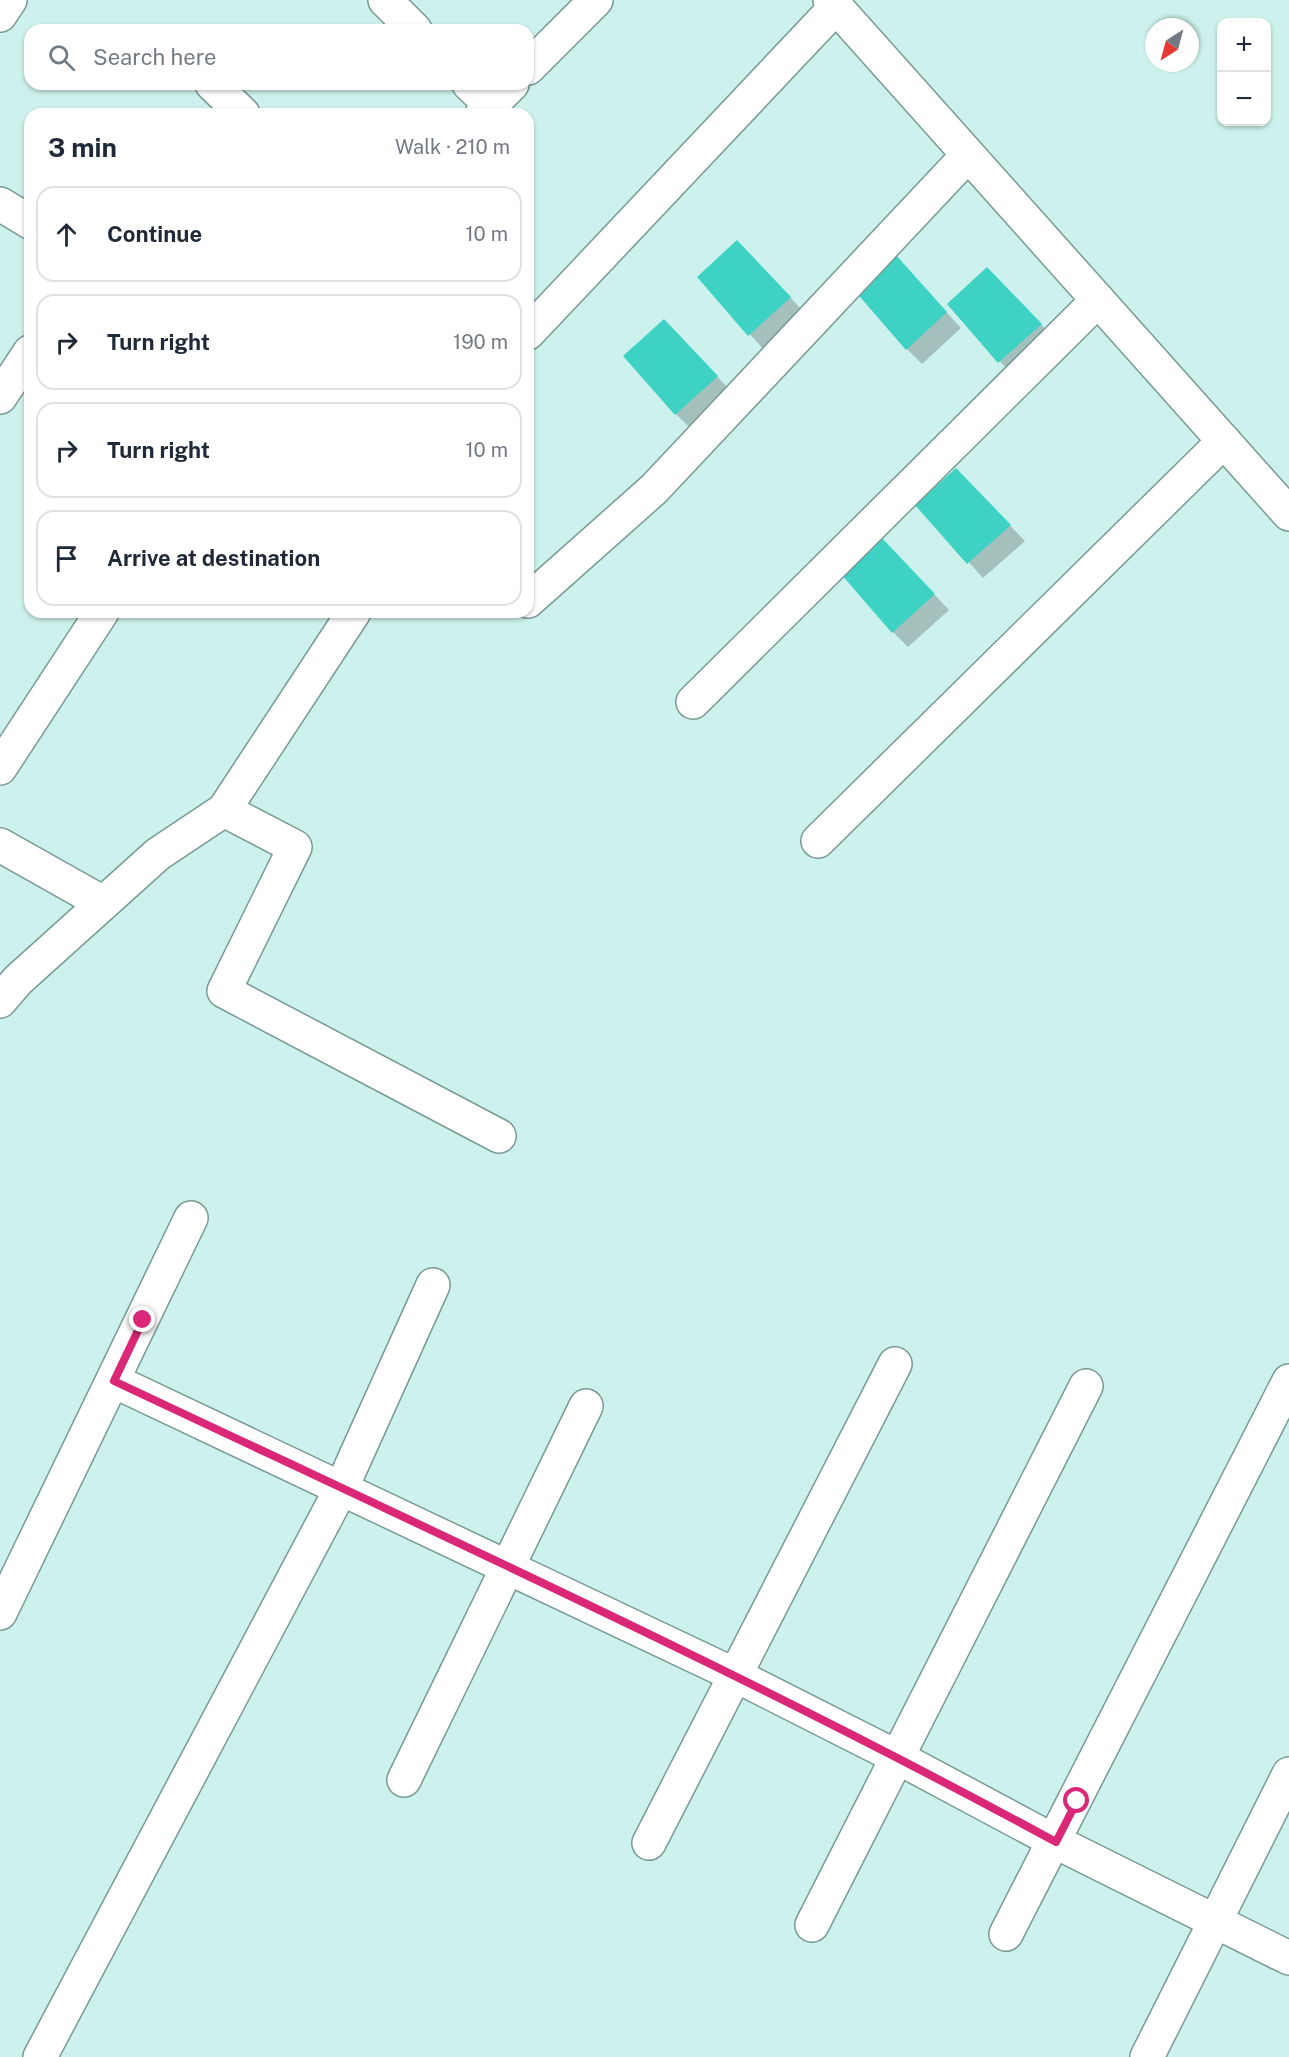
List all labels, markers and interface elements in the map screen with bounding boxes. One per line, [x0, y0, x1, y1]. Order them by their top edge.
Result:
north arrow [1145, 18, 1199, 72]
map controls [1217, 18, 1271, 126]
button: + [1217, 18, 1271, 72]
search box [24, 24, 534, 90]
icon: search [45, 41, 78, 74]
text: Search here [93, 44, 217, 70]
button: − [1217, 72, 1271, 126]
text: 3 min [48, 132, 117, 163]
text: Walk · 210 m [395, 135, 510, 159]
icon: ahead [50, 218, 83, 251]
text: Continue [107, 221, 202, 247]
text: 10 m [465, 222, 508, 246]
icon: right [50, 326, 83, 359]
text: Turn right [107, 329, 210, 355]
text: 190 m [453, 330, 508, 354]
icon: right [50, 434, 83, 467]
text: Turn right [107, 437, 210, 463]
text: 10 m [465, 438, 508, 462]
icon: arrive [50, 542, 83, 575]
text: Arrive at destination [107, 545, 320, 571]
route end [129, 1306, 155, 1332]
route start [1063, 1787, 1089, 1813]

